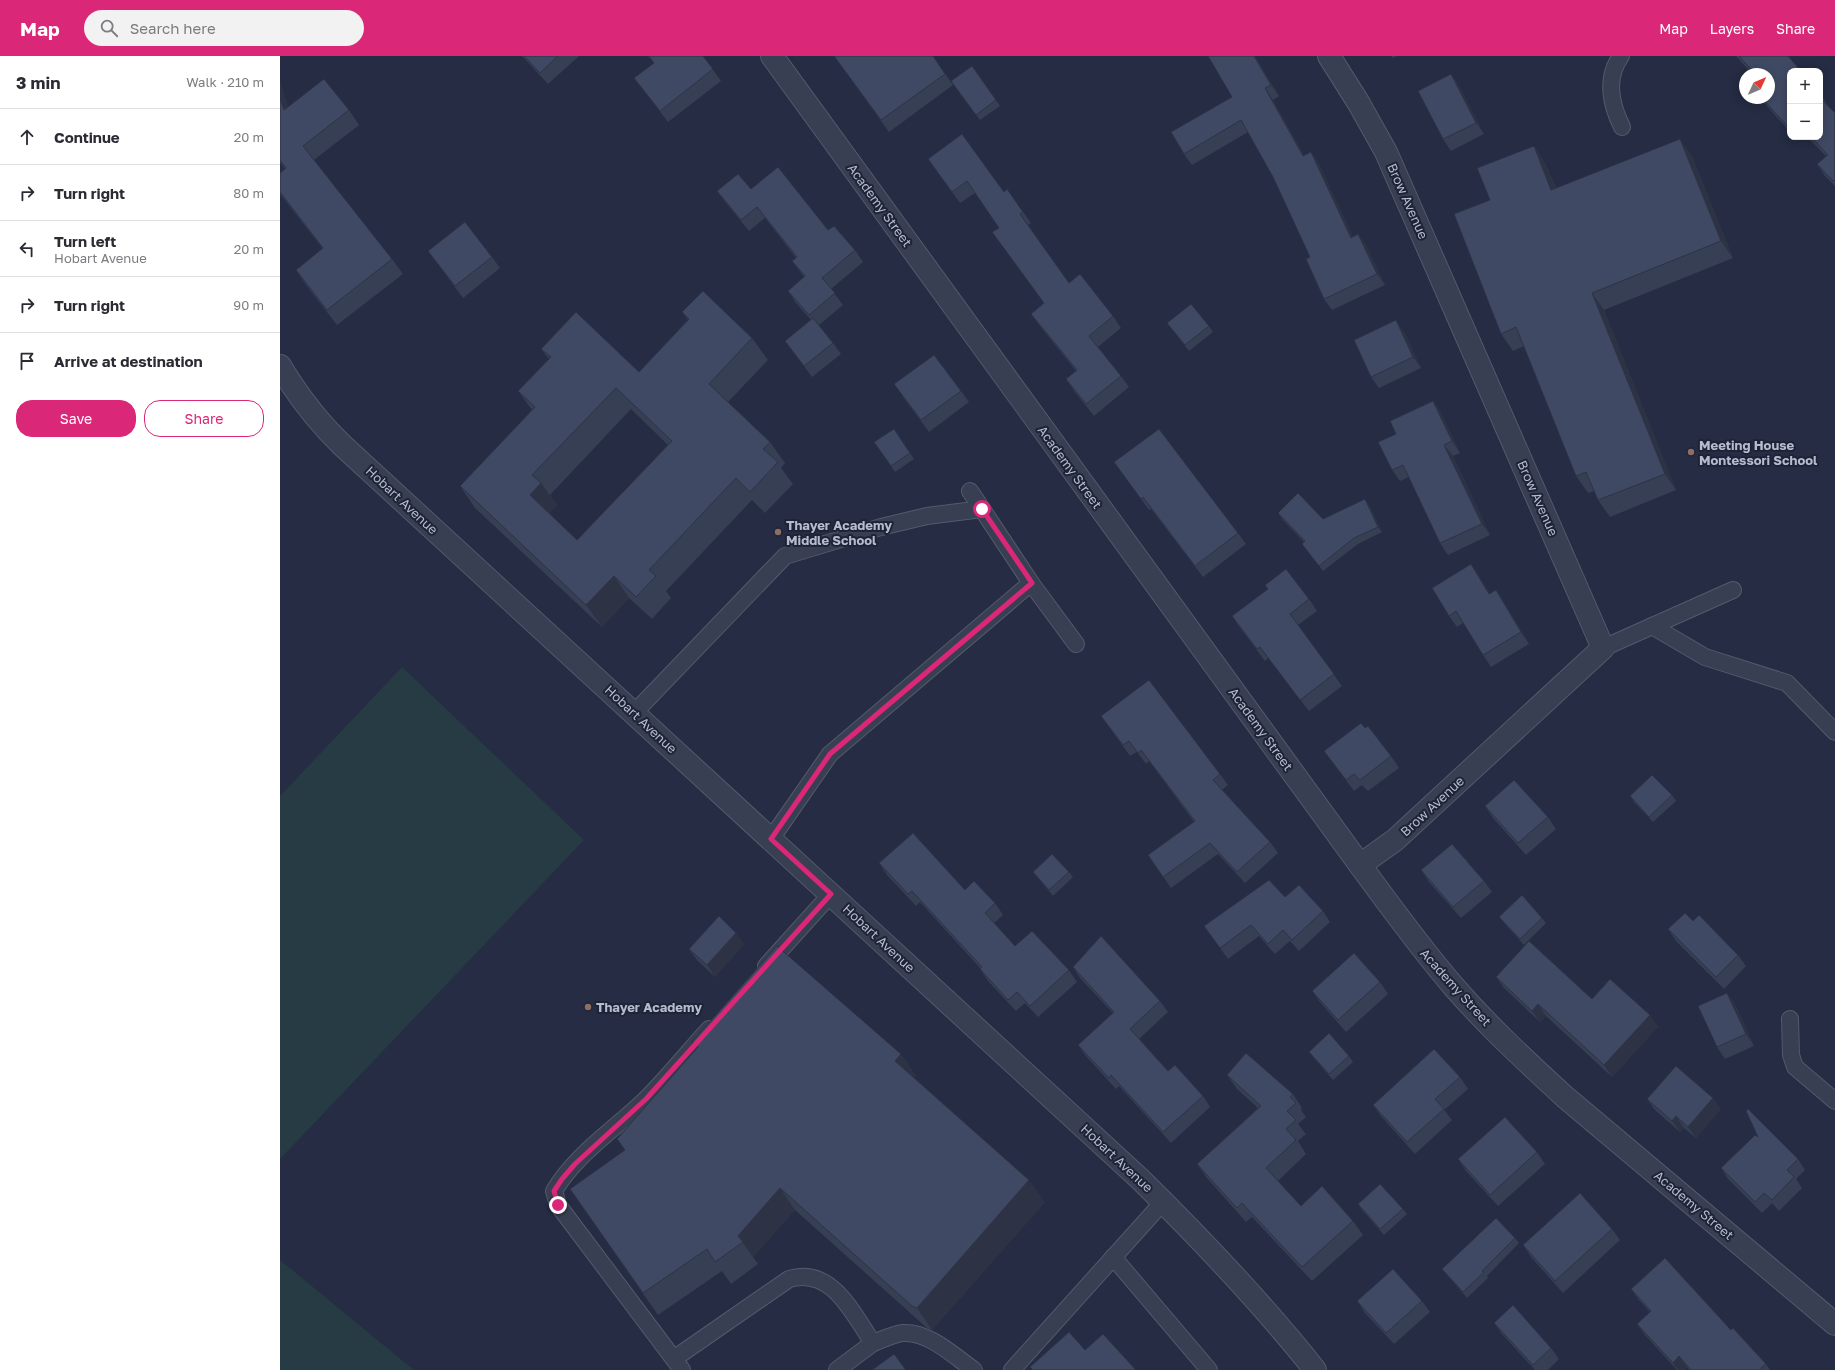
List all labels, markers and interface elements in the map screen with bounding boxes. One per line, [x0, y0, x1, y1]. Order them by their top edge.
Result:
search box [84, 10, 364, 46]
text: Map [20, 17, 60, 40]
icon: search [98, 17, 120, 39]
text: Search here [130, 19, 216, 37]
text: Map [1659, 20, 1688, 37]
text: Layers [1710, 20, 1754, 37]
text: Share [1776, 20, 1815, 37]
north arrow [1739, 68, 1775, 104]
map controls [1787, 68, 1823, 140]
button: + [1787, 68, 1823, 104]
text: 3 min [16, 72, 60, 93]
text: Walk · 210 m [186, 74, 264, 90]
button: − [1787, 104, 1823, 140]
icon: ahead [16, 126, 38, 148]
text: Continue [54, 128, 120, 146]
text: 20 m [234, 129, 264, 145]
street label: Academy Street [844, 160, 916, 250]
street label: Brow Avenue [1384, 161, 1432, 241]
icon: right [16, 182, 38, 204]
text: Turn right [54, 184, 125, 202]
text: 80 m [233, 185, 264, 201]
text: Turn left [54, 232, 116, 250]
icon: left [16, 238, 38, 260]
text: 20 m [234, 241, 264, 257]
text: Hobart Avenue [54, 250, 147, 266]
icon: right [16, 294, 38, 316]
text: Turn right [54, 296, 125, 314]
text: 90 m [233, 297, 264, 313]
icon: arrive [16, 350, 38, 372]
text: Arrive at destination [54, 352, 203, 370]
button: Save [16, 400, 136, 437]
button: Share [144, 400, 264, 437]
street label: Academy Street [1034, 422, 1106, 512]
place label: Meeting House Montessori School [1699, 437, 1818, 468]
marker: Meeting House Montessori School [1686, 447, 1696, 457]
street label: Brow Avenue [1514, 458, 1562, 538]
street label: Hobart Avenue [363, 463, 441, 537]
route start [973, 500, 991, 518]
place label: Thayer Academy Middle School [786, 517, 892, 548]
marker: Thayer Academy Middle School [773, 527, 783, 537]
street label: Hobart Avenue [602, 682, 680, 756]
street label: Academy Street [1225, 684, 1297, 774]
street label: Brow Avenue [1397, 773, 1467, 839]
street label: Hobart Avenue [840, 901, 918, 975]
street label: Academy Street [1417, 945, 1495, 1029]
place label: Thayer Academy [596, 999, 702, 1015]
marker: Thayer Academy [583, 1002, 593, 1012]
street label: Hobart Avenue [1078, 1121, 1156, 1195]
street label: Academy Street [1651, 1167, 1737, 1243]
route end [549, 1196, 567, 1214]

